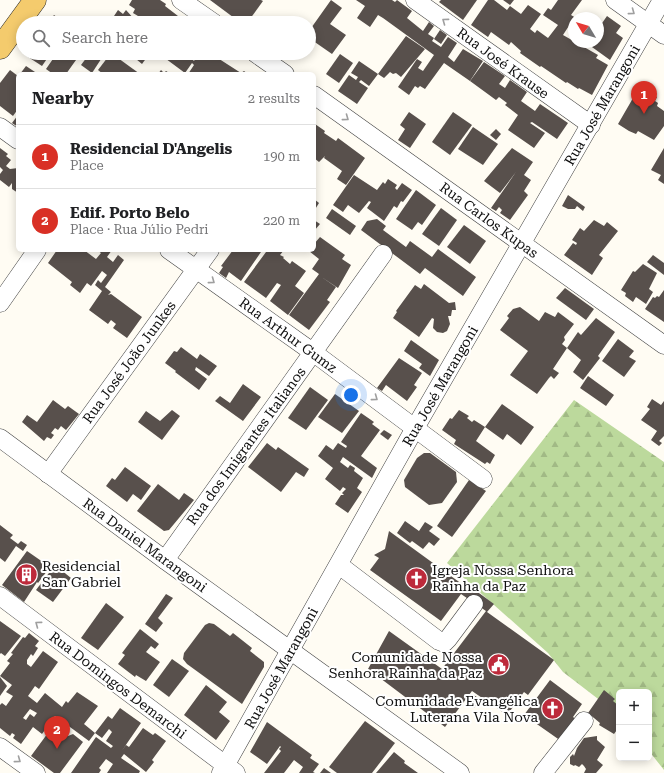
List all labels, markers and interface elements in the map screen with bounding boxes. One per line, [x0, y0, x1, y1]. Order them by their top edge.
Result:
one-way arrow [627, 7, 634, 14]
north arrow [568, 12, 604, 48]
search box [16, 16, 316, 60]
one-way arrow [442, 18, 449, 26]
street label: Rua José Krause [454, 24, 552, 102]
icon: search [30, 27, 52, 49]
text: Search here [62, 29, 148, 47]
street label: Rua José Marangoni [561, 42, 643, 168]
pin: 1 [631, 81, 657, 114]
text: Nearby [32, 88, 94, 108]
text: 2 results [248, 91, 300, 106]
one-way arrow [341, 113, 348, 120]
text: Residencial D'Angelis [70, 140, 232, 158]
text: 1 [41, 149, 49, 164]
text: 190 m [263, 149, 300, 164]
text: Place [70, 158, 104, 173]
street label: Rua Carlos Kupas [437, 179, 542, 261]
text: Edif. Porto Belo [70, 204, 190, 222]
text: 2 [41, 213, 49, 228]
text: 220 m [263, 213, 300, 228]
text: Place · Rua Júlio Pedri [70, 222, 209, 237]
one-way arrow [208, 276, 215, 283]
street label: Rua Arthur Gumz [236, 294, 340, 376]
street label: Rua José João Junkes [79, 297, 179, 426]
street label: Rua José Marangoni [399, 323, 481, 449]
street label: Rua dos Imigrantes Italianos [183, 364, 309, 528]
your location [341, 385, 361, 405]
one-way arrow [370, 393, 377, 400]
street label: Rua Daniel Marangoni [80, 495, 211, 596]
place label: Residencial San Gabriel [42, 558, 121, 590]
building icon: Residencial San Gabriel [14, 561, 40, 587]
place label: Igreja Nossa Senhora Rainha da Paz [432, 562, 574, 594]
church icon: Igreja Nossa Senhora Rainha da Paz [404, 565, 430, 591]
street label: Rua José Marangoni [241, 604, 321, 731]
one-way arrow [35, 622, 42, 629]
street label: Rua Domingos Demarchi [46, 628, 190, 742]
place label: Comunidade Nossa Senhora Rainha da Paz [329, 649, 482, 681]
public building icon: Comunidade Nossa Senhora Rainha da Paz [485, 652, 511, 678]
map controls [616, 689, 652, 761]
button: + [616, 689, 652, 725]
place label: Comunidade Evangélica Luterana Vila Nova [375, 693, 538, 725]
church icon: Comunidade Evangélica Luterana Vila Nova [540, 696, 566, 722]
pin: 2 [44, 716, 70, 749]
button: − [616, 725, 652, 761]
one-way arrow [13, 755, 20, 762]

